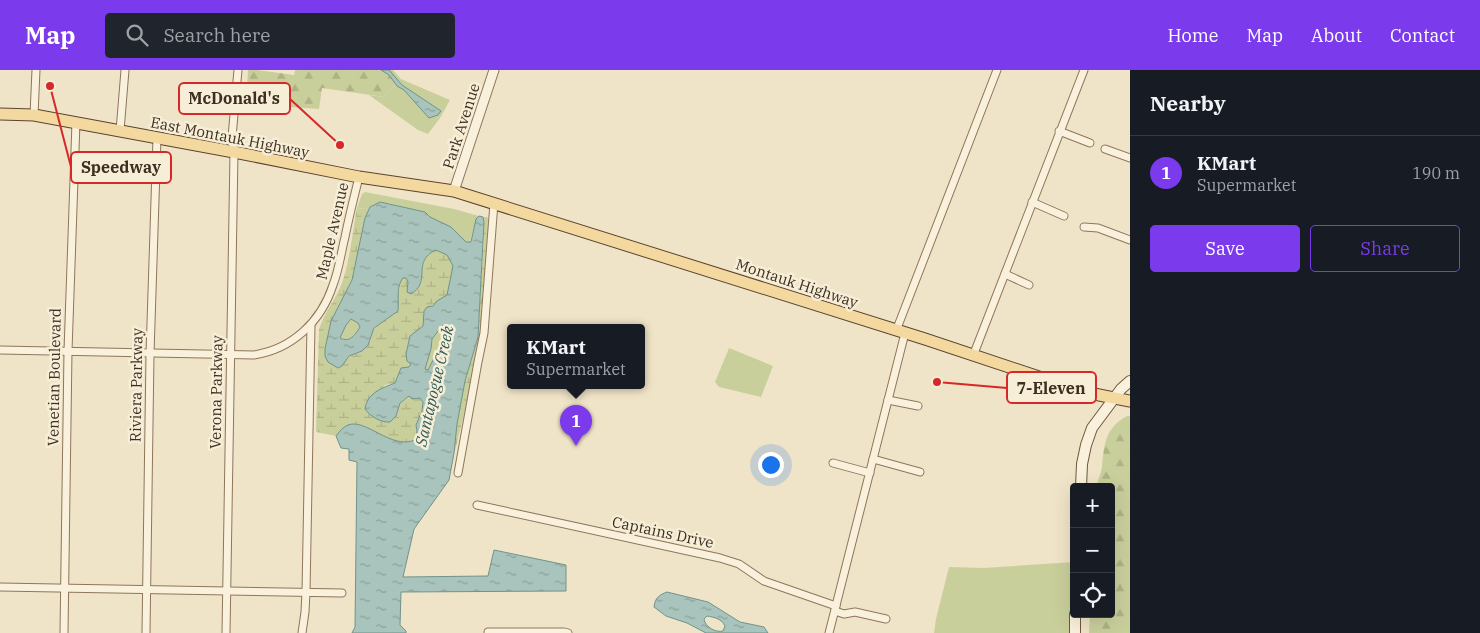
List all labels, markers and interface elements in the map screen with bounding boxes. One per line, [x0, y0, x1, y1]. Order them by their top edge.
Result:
search box [105, 13, 455, 58]
text: Map [25, 19, 75, 51]
icon: search [123, 21, 151, 49]
text: Search here [163, 23, 270, 47]
text: Home [1167, 24, 1219, 47]
text: Map [1247, 24, 1283, 47]
text: About [1311, 24, 1362, 47]
text: Contact [1390, 24, 1455, 47]
street label: Park Avenue [438, 81, 484, 171]
callout: McDonald's [179, 83, 290, 114]
text: McDonald's [188, 88, 280, 108]
text: Nearby [1150, 89, 1226, 117]
street label: East Montauk Highway [149, 112, 311, 162]
text: KMart [1197, 151, 1256, 175]
callout: Speedway [71, 152, 171, 183]
text: Speedway [81, 157, 162, 177]
text: 1 [1161, 163, 1171, 183]
text: 190 m [1412, 163, 1460, 183]
text: Supermarket [1197, 175, 1296, 195]
street label: Maple Avenue [312, 181, 352, 281]
button: Save [1150, 225, 1300, 272]
button: Share [1310, 225, 1460, 272]
street label: Montauk Highway [733, 254, 861, 312]
street label: Venetian Boulevard [43, 308, 65, 446]
water label: Santapogue Creek [410, 323, 458, 449]
popup [507, 324, 645, 389]
street label: Riviera Parkway [126, 328, 146, 442]
street label: Verona Parkway [206, 335, 226, 449]
text: KMart [526, 335, 586, 359]
text: Supermarket [526, 359, 626, 379]
callout: 7-Eleven [1007, 372, 1096, 403]
text: 7-Eleven [1016, 378, 1086, 398]
pin: 1 [560, 405, 592, 446]
your location [758, 452, 784, 478]
map controls [1070, 483, 1115, 618]
button: + [1070, 483, 1115, 528]
street label: Captains Drive [610, 512, 716, 552]
button: − [1070, 528, 1115, 573]
button: locate [1070, 573, 1115, 618]

